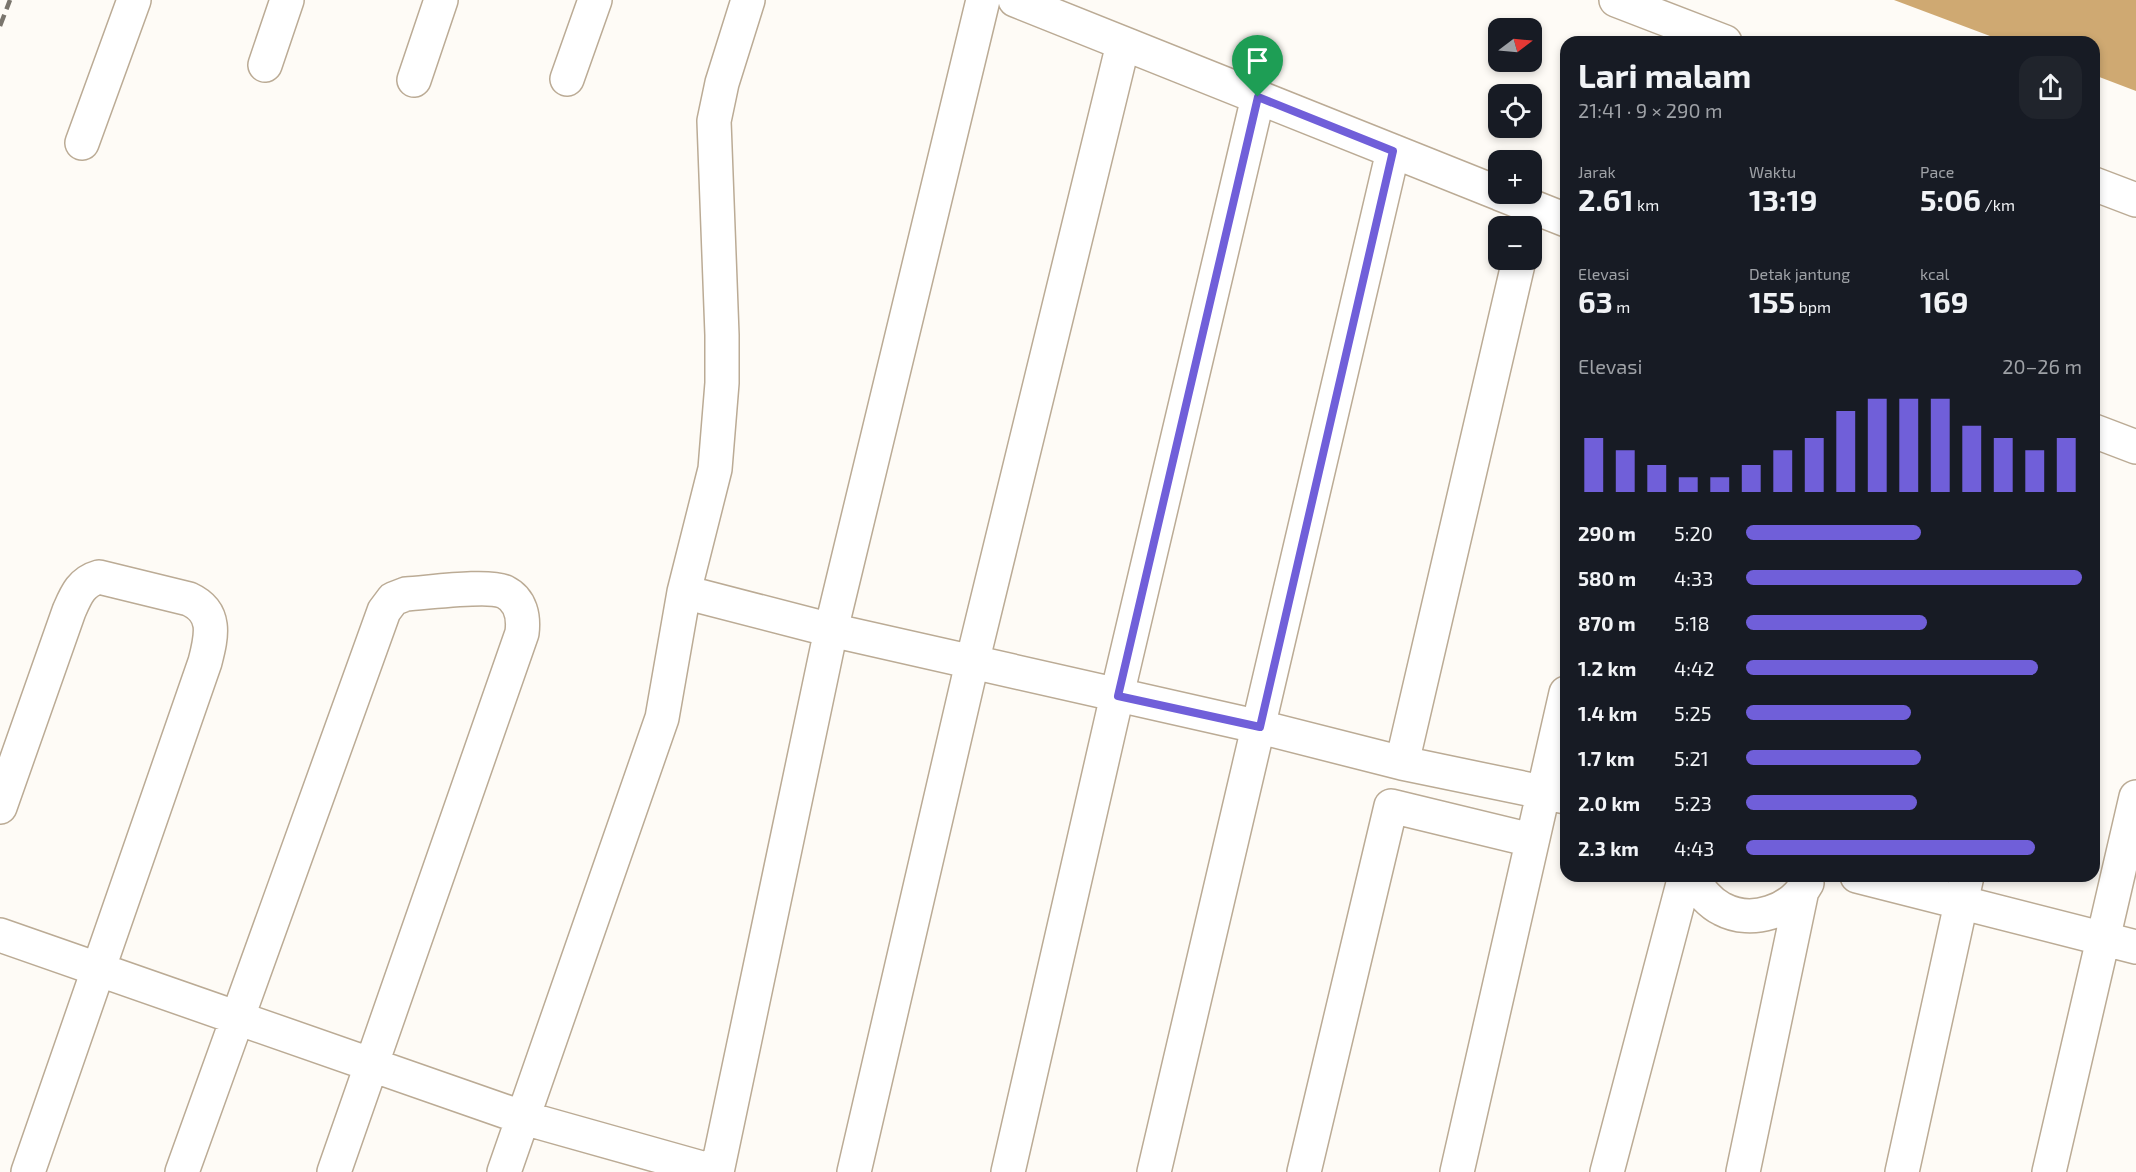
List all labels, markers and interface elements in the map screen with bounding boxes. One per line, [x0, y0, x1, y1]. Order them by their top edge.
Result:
north arrow [1488, 18, 1542, 72]
map controls [1488, 18, 1542, 270]
pin [1232, 35, 1283, 97]
icon: arrive [1241, 44, 1274, 77]
text: Lari malam [1578, 55, 1751, 95]
button: share [2019, 56, 2082, 119]
button: locate [1488, 84, 1542, 138]
text: 21:41 · 9 × 290 m [1578, 98, 1723, 122]
button: + [1488, 150, 1542, 204]
text: Jarak [1578, 162, 1616, 181]
text: Waktu [1749, 162, 1796, 181]
text: Pace [1920, 162, 1954, 181]
text: 2.61 [1578, 181, 1633, 217]
text: 13:19 [1749, 181, 1817, 217]
text: 5:06 [1920, 181, 1981, 217]
text: km [1633, 195, 1659, 214]
text: /km [1981, 195, 2015, 214]
button: − [1488, 216, 1542, 270]
text: Elevasi [1578, 264, 1630, 283]
text: Detak jantung [1749, 264, 1850, 283]
text: kcal [1920, 264, 1949, 283]
text: 63 [1578, 283, 1613, 319]
text: 155 [1749, 283, 1795, 319]
text: 169 [1920, 283, 1968, 319]
text: m [1613, 297, 1630, 316]
text: bpm [1795, 297, 1831, 316]
text: Elevasi [1578, 354, 1642, 378]
text: 20–26 m [2002, 354, 2082, 378]
text: 290 m [1578, 521, 1636, 545]
text: 5:20 [1674, 521, 1713, 545]
text: 580 m [1578, 566, 1636, 590]
text: 4:33 [1674, 566, 1713, 590]
text: 870 m [1578, 611, 1636, 635]
text: 5:18 [1674, 611, 1710, 635]
text: 1.2 km [1578, 656, 1636, 680]
text: 4:42 [1674, 656, 1715, 680]
text: 1.4 km [1578, 701, 1637, 725]
text: 5:25 [1674, 701, 1711, 725]
text: 1.7 km [1578, 746, 1635, 770]
text: 5:21 [1674, 746, 1709, 770]
text: 2.0 km [1578, 791, 1640, 815]
text: 5:23 [1674, 791, 1712, 815]
text: 2.3 km [1578, 836, 1639, 860]
text: 4:43 [1674, 836, 1714, 860]

